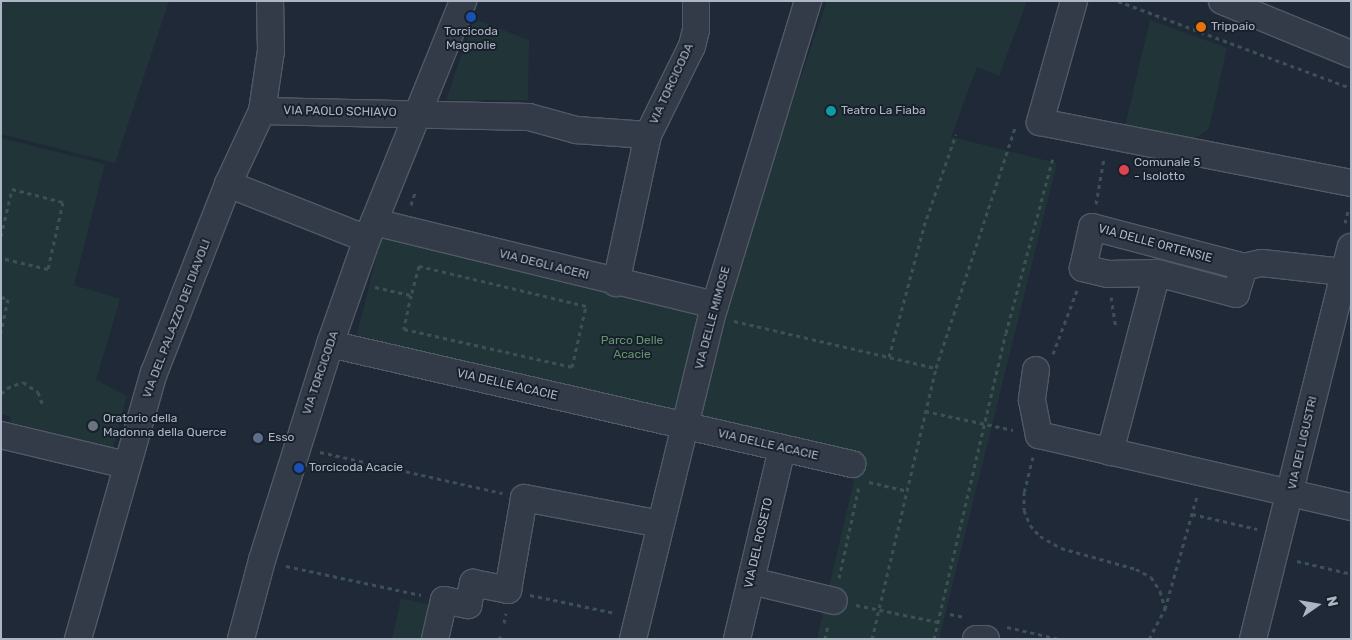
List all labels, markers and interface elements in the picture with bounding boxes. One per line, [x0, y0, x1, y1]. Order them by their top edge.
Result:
marker: Torcicoda Magnolie [465, 11, 477, 23]
place label: Trippaio [1211, 20, 1255, 34]
marker: Trippaio [1195, 21, 1207, 33]
place label: Torcicoda Magnolie [444, 25, 498, 53]
street label: VIA TORCICODA [647, 41, 697, 127]
street label: VIA PAOLO SCHIAVO [283, 104, 397, 120]
place label: Teatro La Fiaba [841, 104, 926, 118]
marker: Teatro La Fiaba [825, 105, 837, 117]
place label: Comunale 5 - Isolotto [1134, 156, 1200, 184]
marker: Comunale 5 - Isolotto [1118, 164, 1130, 176]
street label: VIA DELLE ORTENSIE [1096, 222, 1214, 266]
street label: VIA DEL PALAZZO DEI DIAVOLI [140, 237, 214, 401]
street label: VIA DEGLI ACERI [497, 247, 591, 283]
street label: VIA DELLE MIMOSE [692, 265, 734, 371]
street label: VIA TORCICODA [300, 329, 342, 417]
park label: Parco Delle Acacie [601, 334, 663, 362]
street label: VIA DELLE ACACIE [455, 366, 559, 404]
street label: VIA DEI LIGUSTRI [1285, 395, 1321, 491]
place label: Oratorio della Madonna della Querce [103, 412, 226, 440]
marker: Oratorio della Madonna della Querce [87, 420, 99, 432]
street label: VIA DELLE ACACIE [716, 426, 820, 464]
place label: Esso [268, 431, 294, 445]
marker: Esso [252, 432, 264, 444]
place label: Torcicoda Acacie [309, 461, 403, 475]
marker: Torcicoda Acacie [293, 462, 305, 474]
street label: VIA DEL ROSETO [742, 496, 776, 590]
north arrow [1292, 580, 1342, 630]
text: N [1323, 595, 1342, 608]

